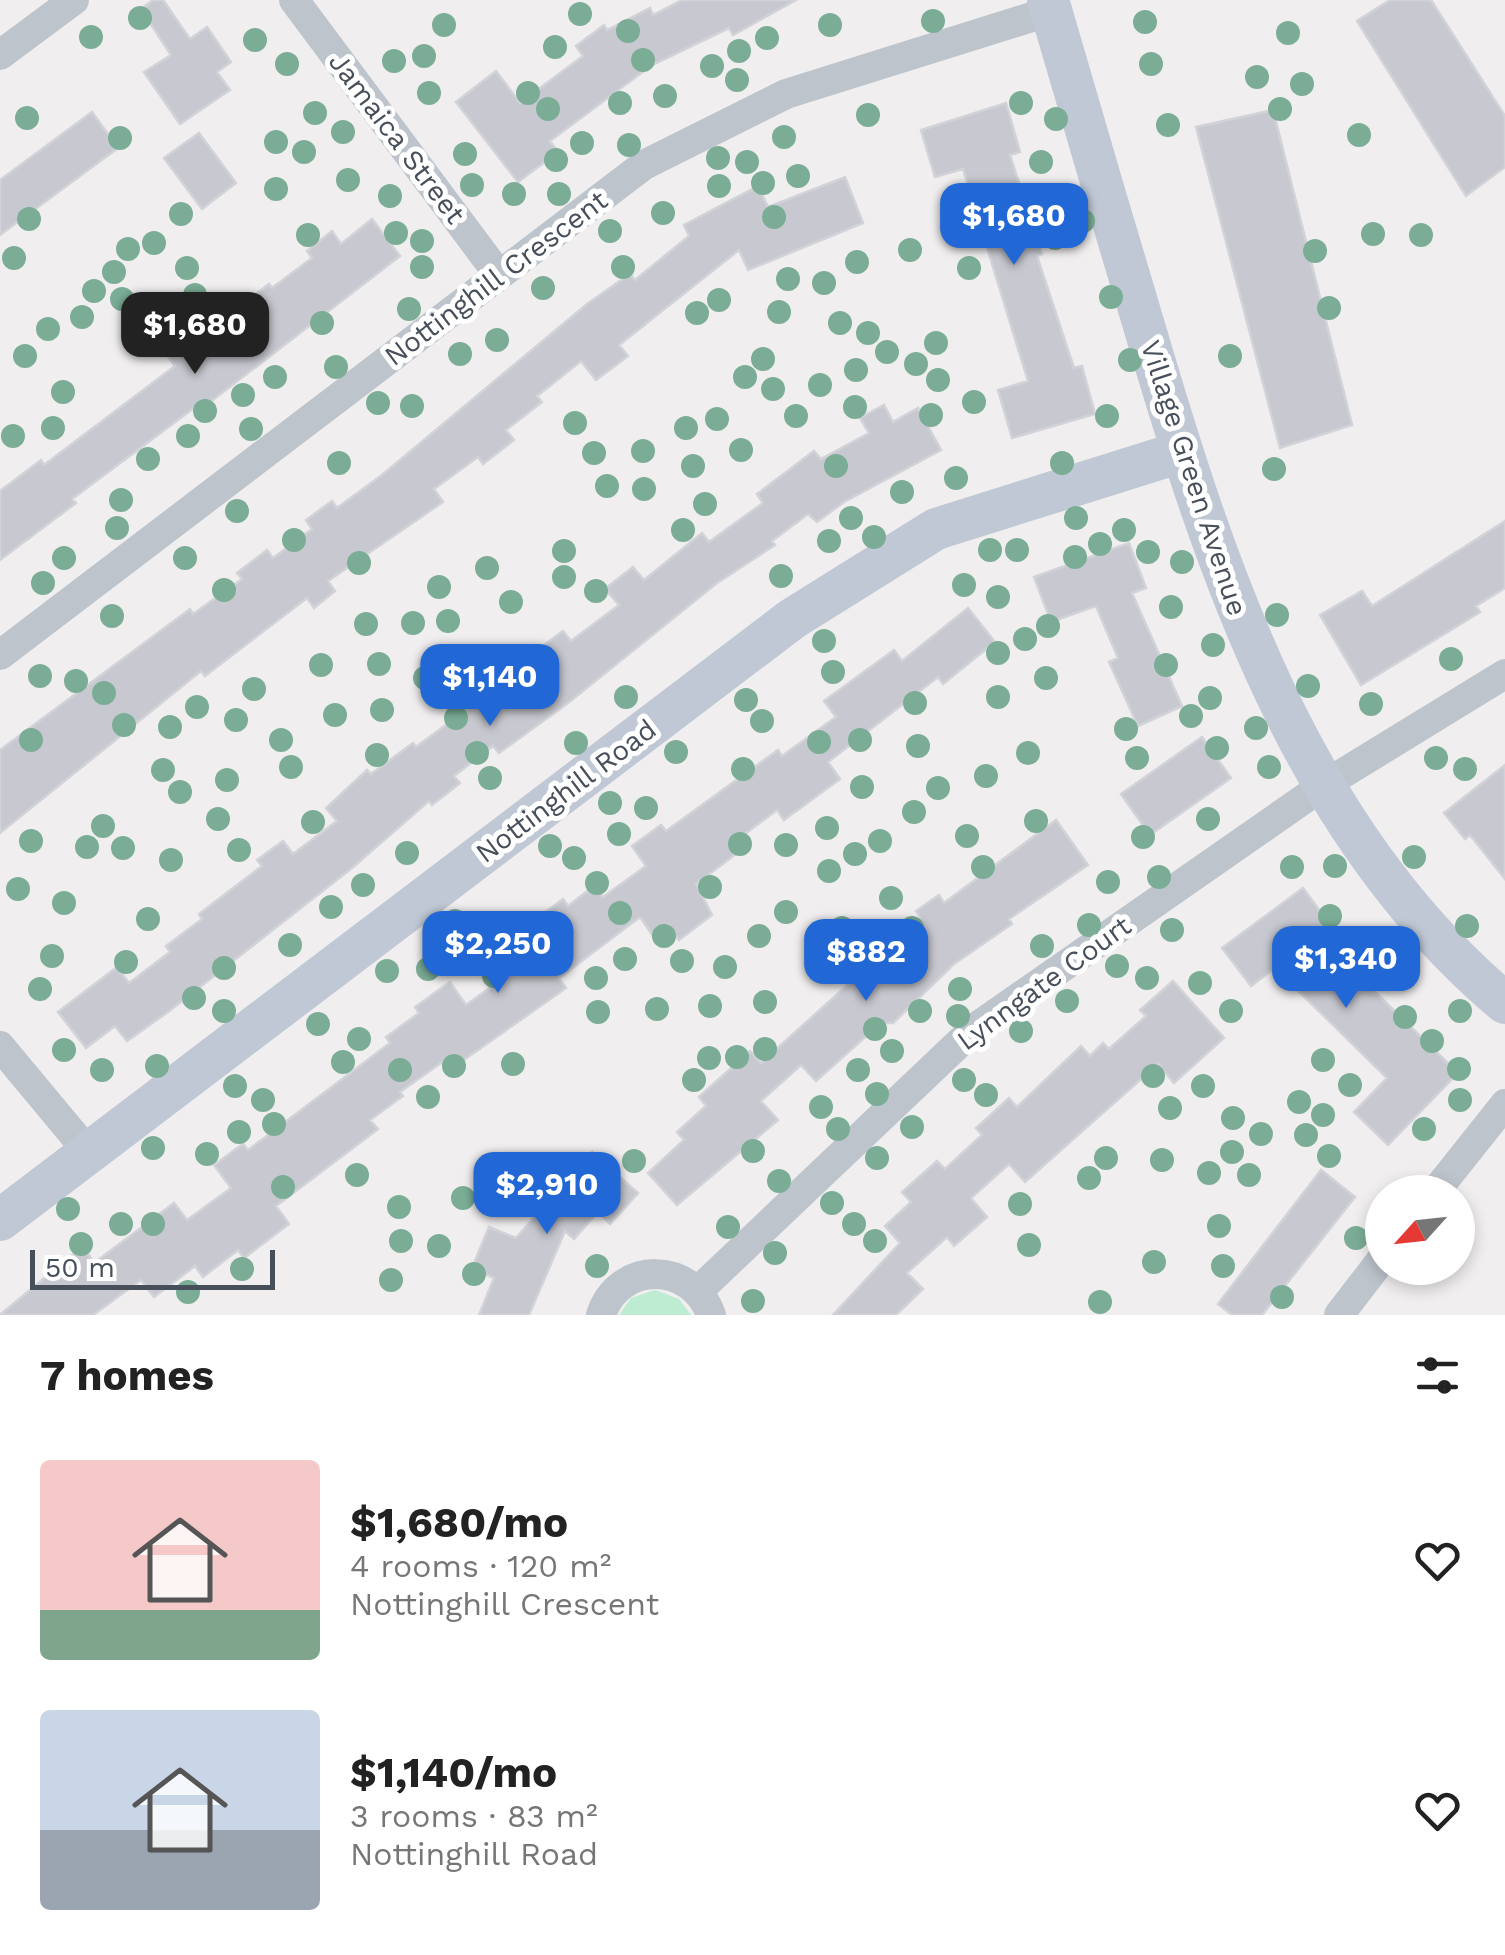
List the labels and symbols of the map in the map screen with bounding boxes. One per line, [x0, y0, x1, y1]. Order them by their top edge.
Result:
street label: Jamaica Street [322, 46, 472, 230]
street label: Nottinghill Crescent [378, 183, 614, 373]
pin: $1,680 [933, 183, 1095, 268]
pin: $1,680 [114, 292, 276, 377]
street label: Village Green Avenue [1134, 336, 1254, 620]
pin: $1,140 [409, 644, 571, 729]
street label: Nottinghill Road [469, 713, 663, 869]
street label: Lynngate Court [951, 909, 1137, 1057]
pin: $2,250 [417, 911, 579, 996]
pin: $882 [807, 919, 925, 1004]
pin: $1,340 [1265, 926, 1427, 1011]
pin: $2,910 [466, 1152, 628, 1237]
north arrow [1365, 1175, 1475, 1285]
scale bar [30, 1245, 275, 1290]

